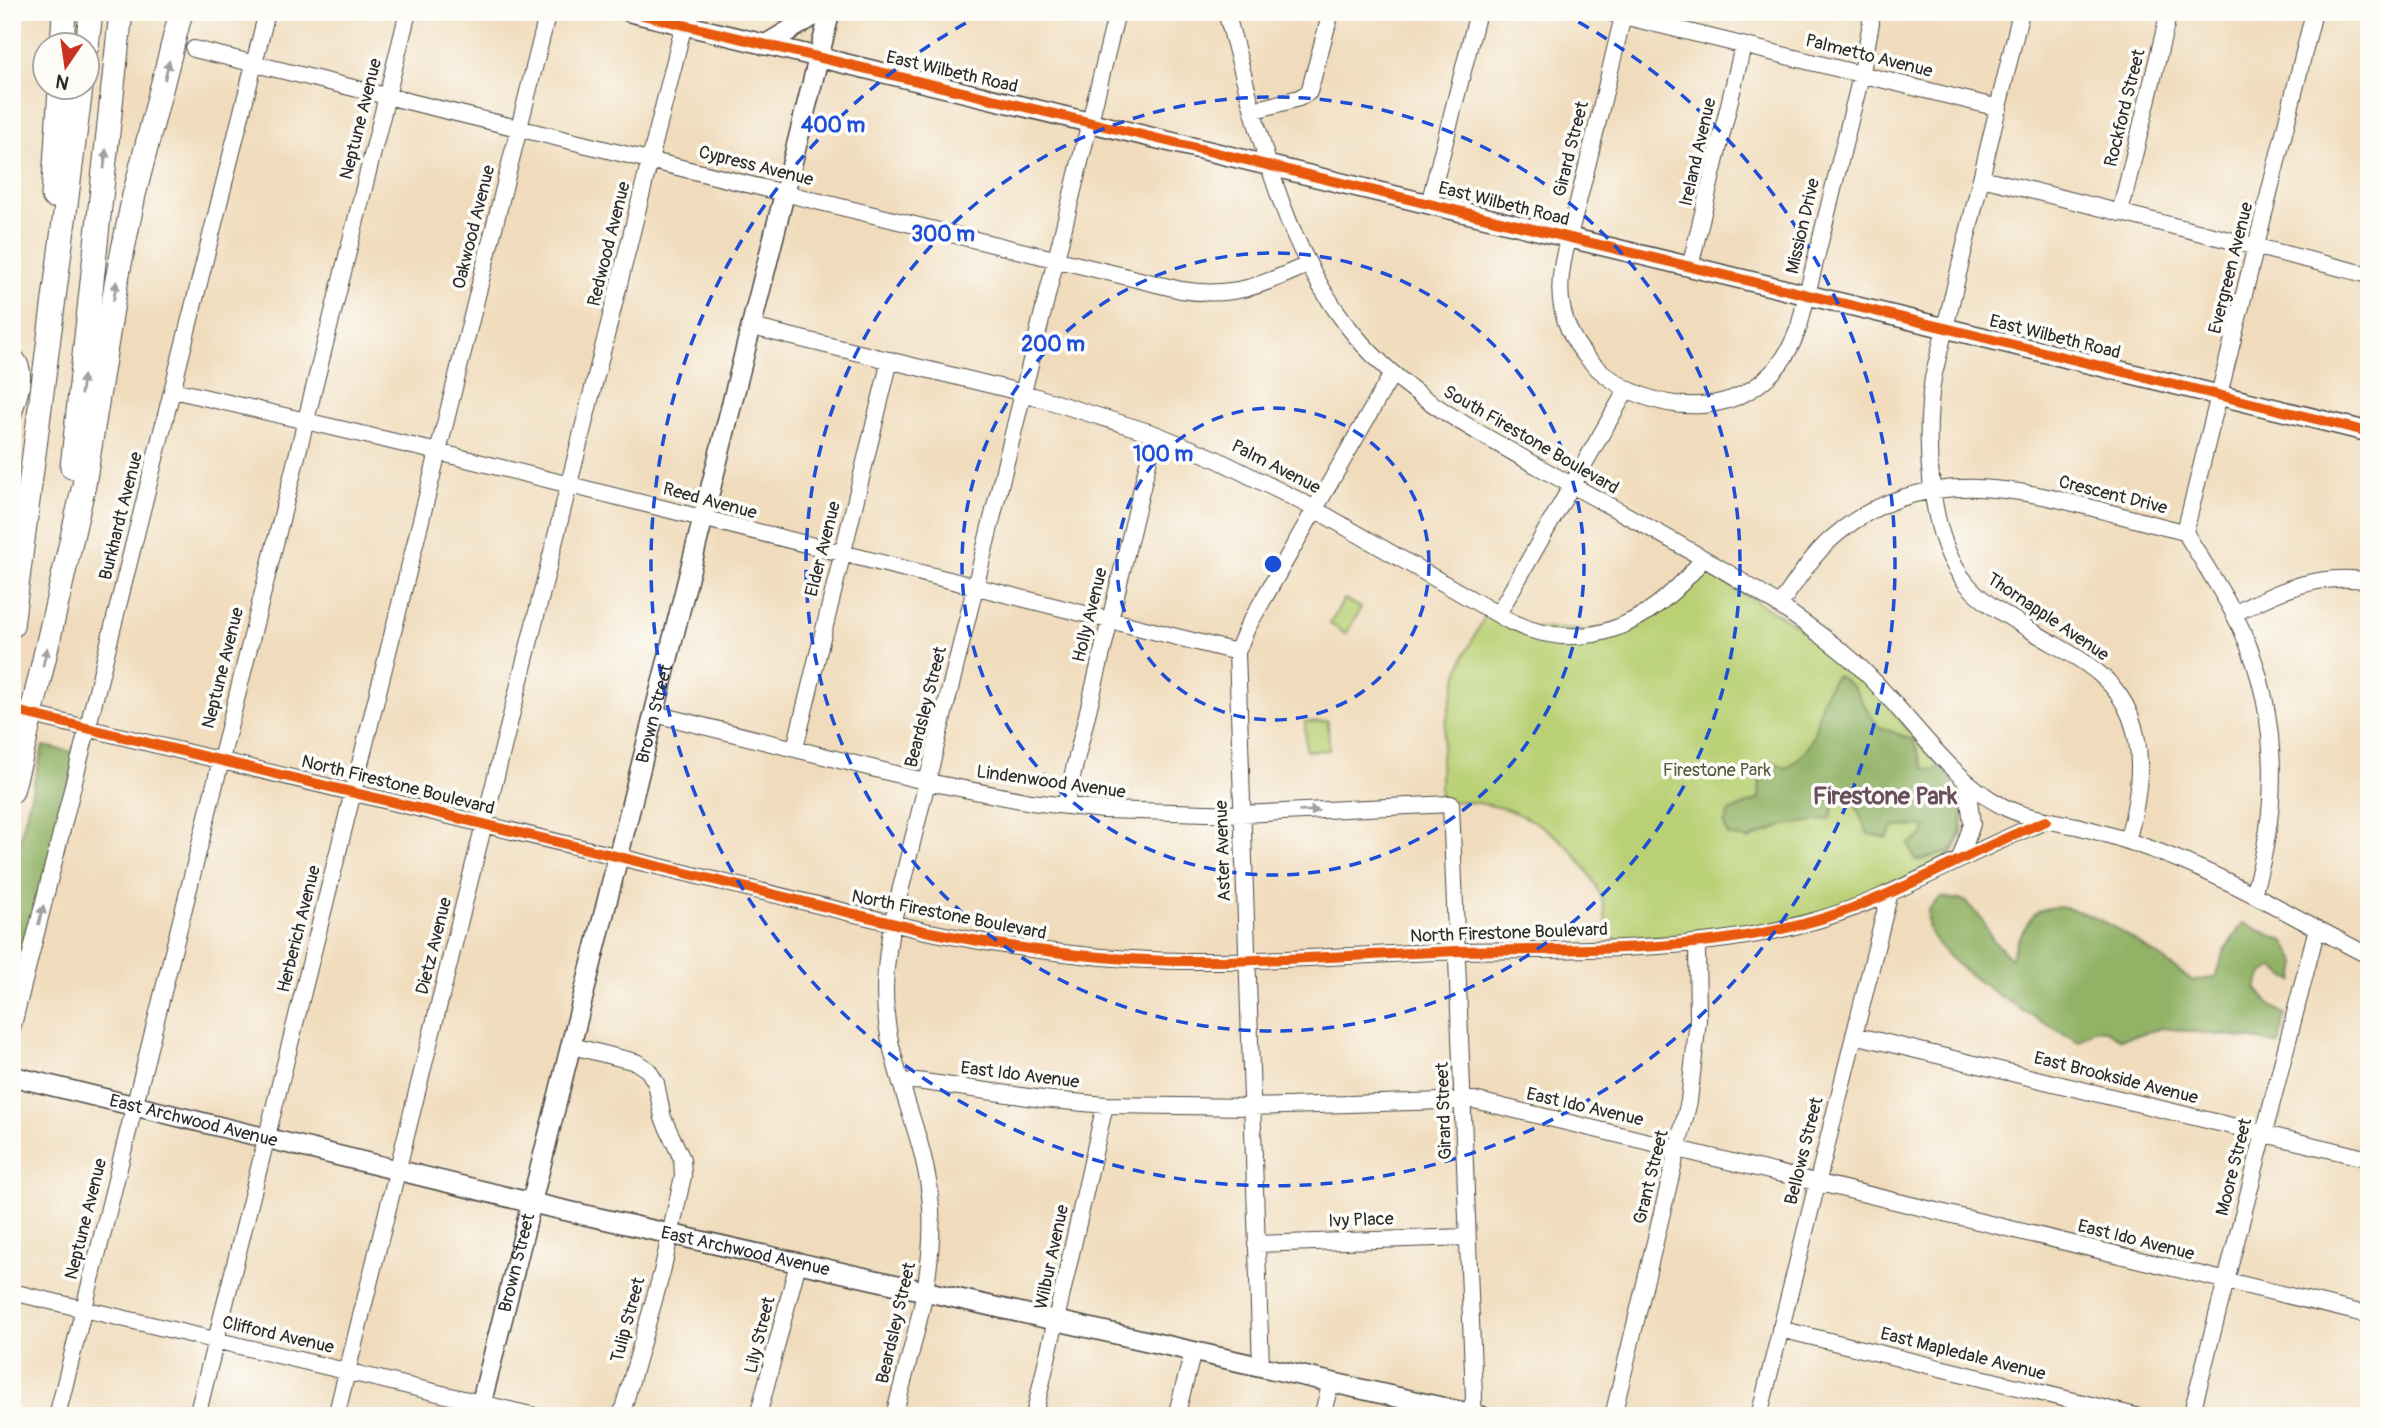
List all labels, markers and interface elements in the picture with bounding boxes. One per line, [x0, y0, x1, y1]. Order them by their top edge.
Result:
street label: Palmetto Avenue [1803, 29, 1935, 83]
north arrow [32, 32, 102, 102]
street label: East Wilbeth Road [884, 46, 1020, 98]
street label: Rockford Street [2099, 46, 2151, 169]
street label: Neptune Avenue [335, 56, 387, 182]
one-way arrow [162, 59, 173, 81]
text: N [53, 68, 71, 95]
street label: Ireland Avenue [1674, 96, 1722, 208]
street label: Girard Street [1548, 98, 1594, 199]
text: 400 m [801, 112, 865, 139]
street label: Cypress Avenue [696, 141, 816, 191]
one-way arrow [100, 147, 111, 169]
street label: Oakwood Avenue [447, 163, 501, 291]
street label: Mission Drive [1781, 176, 1825, 276]
street label: East Wilbeth Road [1436, 177, 1572, 231]
street label: Redwood Avenue [582, 179, 636, 309]
street label: Evergreen Avenue [2204, 200, 2258, 336]
text: 300 m [911, 221, 975, 248]
one-way arrow [110, 280, 121, 302]
street label: East Wilbeth Road [1987, 310, 2123, 364]
text: 200 m [1021, 331, 1085, 358]
one-way arrow [76, 374, 87, 396]
street label: South Firestone Boulevard [1439, 380, 1623, 500]
street label: Palm Avenue [1228, 435, 1325, 499]
text: 100 m [1133, 441, 1193, 468]
street label: Burkhardt Avenue [94, 449, 148, 583]
street label: Crescent Drive [2056, 470, 2170, 520]
street label: Reed Avenue [661, 477, 760, 525]
street label: Elder Avenue [800, 499, 846, 599]
centre of rings [1261, 552, 1285, 576]
street label: Holly Avenue [1067, 565, 1113, 665]
street label: Thornapple Avenue [1983, 568, 2114, 666]
street label: Neptune Avenue [197, 605, 249, 731]
street label: Beardsley Street [900, 643, 952, 770]
one-way arrow [40, 645, 51, 667]
street label: Brown Street [631, 661, 678, 765]
street label: North Firestone Boulevard [299, 750, 497, 820]
park label: Firestone Park [1663, 759, 1772, 782]
street label: Lindenwood Avenue [975, 760, 1127, 804]
district label: Firestone Park [1813, 782, 1958, 811]
street label: Aster Avenue [1210, 800, 1236, 902]
one-way arrow [1298, 805, 1320, 816]
street label: Herberich Avenue [272, 863, 326, 995]
street label: North Firestone Boulevard [850, 885, 1048, 945]
street label: Dietz Avenue [411, 895, 457, 997]
one-way arrow [36, 904, 47, 926]
street label: North Firestone Boulevard [1410, 918, 1608, 948]
street label: East Brookside Avenue [2032, 1046, 2201, 1110]
street label: East Ido Avenue [959, 1056, 1081, 1094]
street label: Girard Street [1431, 1061, 1457, 1160]
street label: East Ido Avenue [1524, 1082, 1646, 1132]
street label: East Archwood Avenue [107, 1089, 280, 1152]
street label: Bellows Street [1780, 1094, 1829, 1207]
street label: Moore Street [2211, 1115, 2257, 1218]
street label: Grant Street [1628, 1127, 1674, 1226]
street label: Neptune Avenue [60, 1156, 112, 1282]
street label: Wilbur Avenue [1030, 1202, 1074, 1311]
street label: Ivy Place [1328, 1207, 1394, 1233]
street label: Brown Street [493, 1210, 540, 1314]
street label: East Ido Avenue [2075, 1214, 2197, 1266]
street label: East Archwood Avenue [659, 1221, 832, 1281]
street label: Beardsley Street [871, 1259, 921, 1386]
street label: Tulip Street [606, 1274, 651, 1365]
street label: Lily Street [739, 1294, 781, 1376]
street label: Clifford Avenue [220, 1311, 336, 1359]
street label: East Mapledale Avenue [1878, 1322, 2048, 1386]

